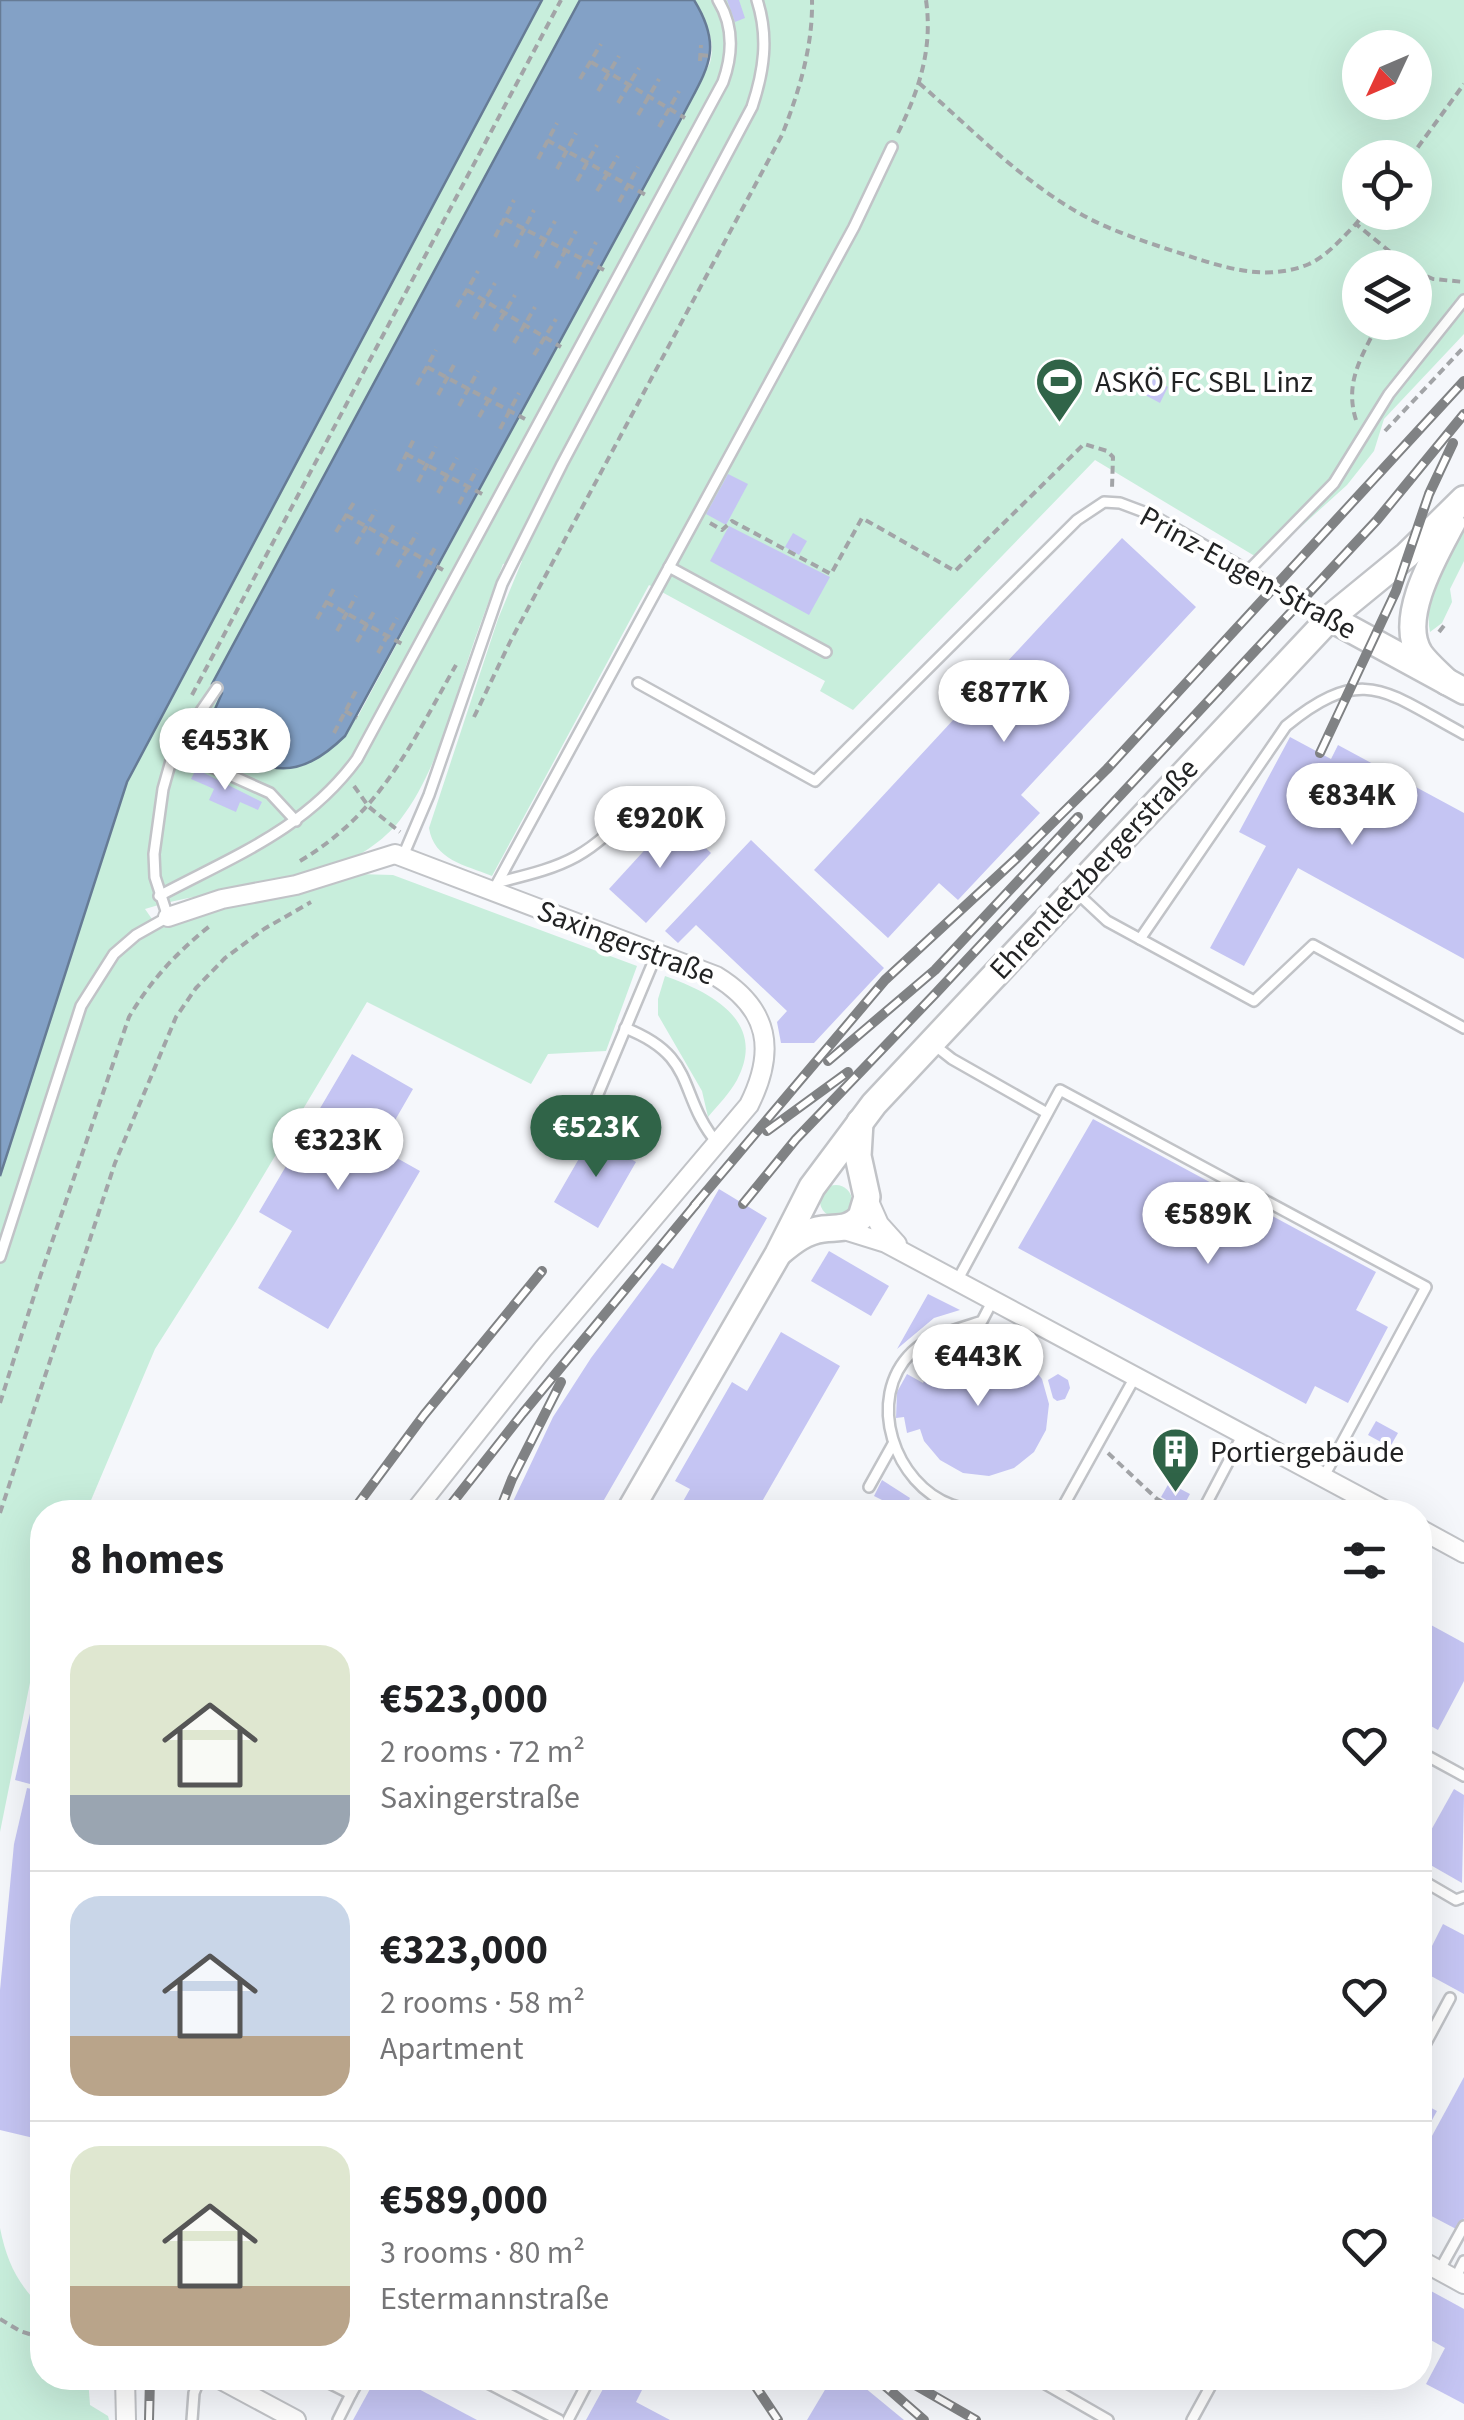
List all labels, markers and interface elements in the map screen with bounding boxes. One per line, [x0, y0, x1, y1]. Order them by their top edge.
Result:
north arrow [1342, 30, 1432, 120]
map controls [1342, 30, 1432, 340]
button: locate [1342, 140, 1432, 230]
button: layers [1342, 250, 1432, 340]
sports icon: ASKÖ FC SBL Linz [1034, 356, 1086, 424]
place label: ASKÖ FC SBL Linz [1095, 361, 1313, 404]
street label: Prinz-Eugen-Straße [1132, 495, 1364, 651]
pin: €877K [934, 660, 1074, 745]
text: €877K [960, 669, 1048, 715]
pin: €453K [155, 708, 295, 793]
text: €453K [181, 717, 269, 763]
street label: Ehrentletzbergerstraße [980, 749, 1208, 989]
pin: €834K [1282, 763, 1422, 848]
text: €834K [1308, 772, 1396, 818]
pin: €920K [590, 786, 730, 871]
text: €920K [616, 795, 704, 841]
street label: Saxingerstraße [531, 889, 721, 997]
pin: €523K [526, 1095, 666, 1180]
text: €523K [552, 1104, 640, 1150]
pin: €323K [268, 1108, 408, 1193]
text: €323K [294, 1117, 382, 1163]
pin: €589K [1138, 1182, 1278, 1267]
text: €589K [1164, 1191, 1252, 1237]
pin: €443K [908, 1324, 1048, 1409]
text: €443K [934, 1333, 1022, 1379]
building icon: Portiergebäude [1149, 1426, 1201, 1494]
place label: Portiergebäude [1210, 1431, 1404, 1474]
text: 8 homes [70, 1530, 224, 1590]
icon: filters [1337, 1533, 1392, 1588]
text: €523,000 [380, 1669, 548, 1729]
icon: home [150, 1685, 270, 1805]
icon: heart [1337, 1718, 1392, 1773]
text: 2 rooms · 72 m² [380, 1729, 585, 1775]
text: Saxingerstraße [380, 1775, 580, 1821]
text: €323,000 [380, 1920, 548, 1980]
icon: home [150, 1936, 270, 2056]
icon: heart [1337, 1969, 1392, 2024]
text: 2 rooms · 58 m² [380, 1980, 585, 2026]
text: Apartment [380, 2026, 523, 2072]
text: €589,000 [380, 2170, 548, 2230]
icon: home [150, 2186, 270, 2306]
icon: heart [1337, 2219, 1392, 2274]
text: 3 rooms · 80 m² [380, 2230, 585, 2276]
text: Estermannstraße [380, 2276, 609, 2322]

